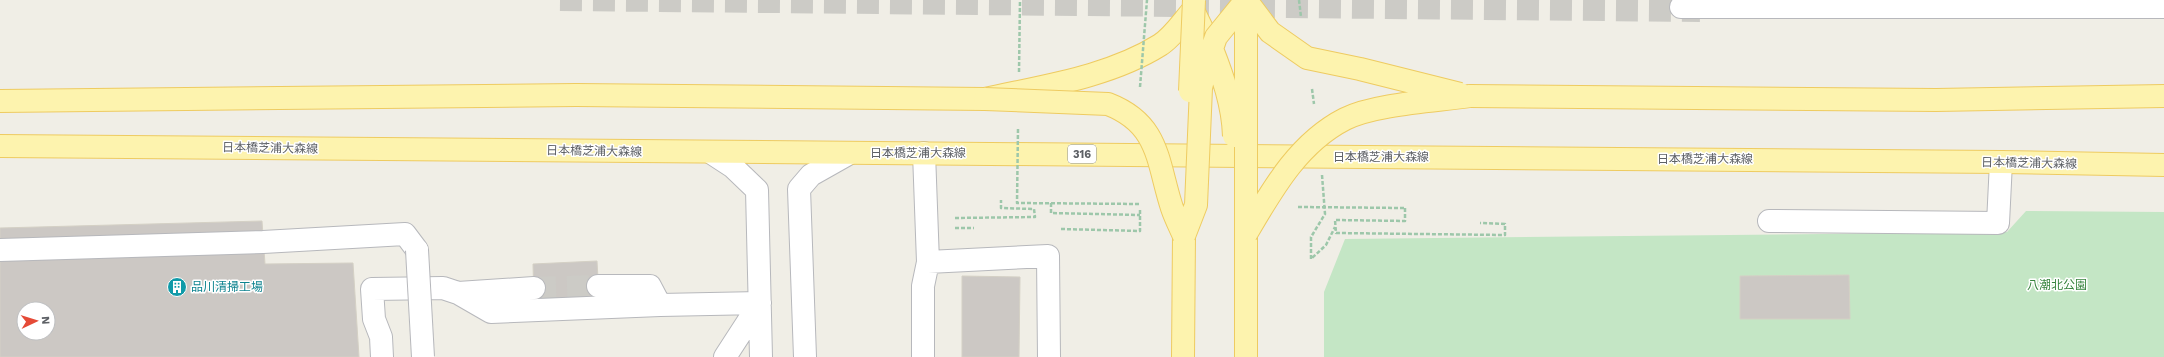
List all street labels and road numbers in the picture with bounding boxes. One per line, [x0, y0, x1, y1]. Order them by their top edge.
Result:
street label: 日本橋芝浦大森線 [222, 140, 318, 156]
street label: 日本橋芝浦大森線 [546, 143, 642, 159]
road number: 316 [1068, 145, 1096, 163]
street label: 日本橋芝浦大森線 [870, 146, 966, 160]
street label: 日本橋芝浦大森線 [1333, 150, 1429, 164]
street label: 日本橋芝浦大森線 [1657, 152, 1753, 166]
street label: 日本橋芝浦大森線 [1981, 155, 2077, 171]

